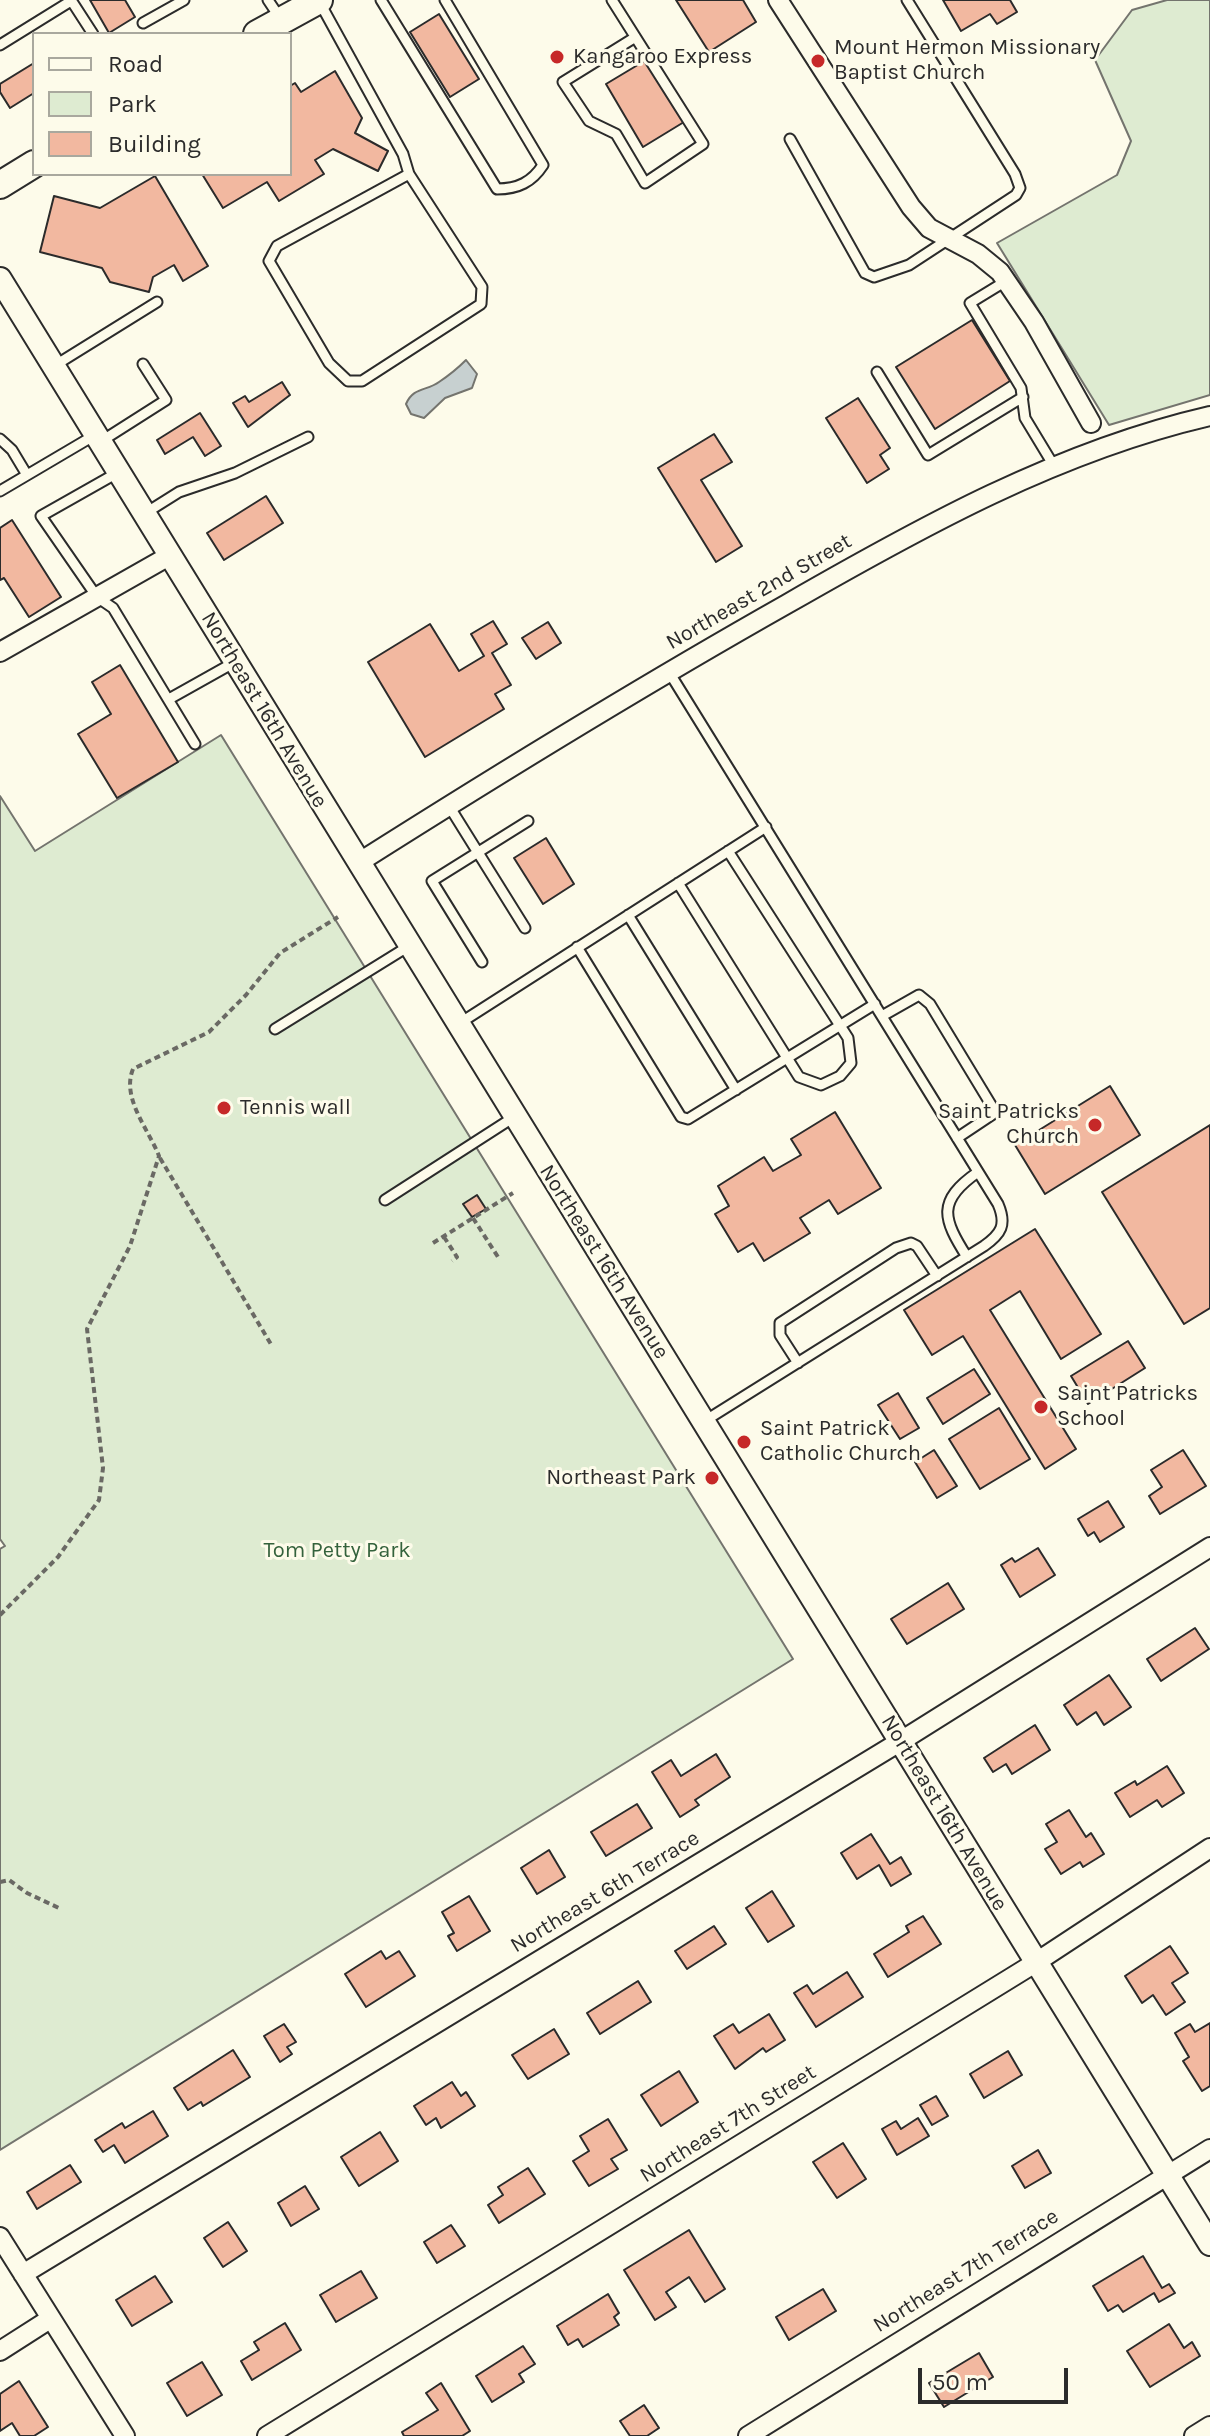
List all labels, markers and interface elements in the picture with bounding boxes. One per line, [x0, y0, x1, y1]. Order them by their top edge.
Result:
legend [32, 32, 292, 176]
place label: Mount Hermon Missionary Baptist Church [834, 35, 1100, 86]
place label: Kangaroo Express [573, 44, 752, 70]
marker: Kangaroo Express [548, 48, 566, 66]
text: Road [108, 50, 163, 78]
marker: Mount Hermon Missionary Baptist Church [809, 52, 827, 70]
text: Park [108, 90, 157, 118]
text: Building [108, 130, 201, 158]
street label: Northeast 2nd Street [662, 528, 856, 656]
street label: Northeast 16th Avenue [195, 607, 333, 813]
place label: Tennis wall [240, 1095, 351, 1121]
marker: Tennis wall [215, 1099, 233, 1117]
place label: Saint Patricks Church [938, 1099, 1079, 1150]
marker: Saint Patricks Church [1086, 1116, 1104, 1134]
street label: Northeast 16th Avenue [533, 1160, 675, 1364]
place label: Saint Patricks School [1057, 1381, 1198, 1432]
marker: Saint Patricks School [1032, 1398, 1050, 1416]
place label: Saint Patrick Catholic Church [760, 1416, 921, 1468]
marker: Saint Patrick Catholic Church [735, 1433, 753, 1451]
place label: Northeast Park [546, 1465, 696, 1491]
marker: Northeast Park [703, 1469, 721, 1487]
park label: Tom Petty Park [263, 1538, 411, 1564]
street label: Northeast 16th Avenue [875, 1710, 1013, 1916]
street label: Northeast 6th Terrace [506, 1825, 704, 1959]
street label: Northeast 7th Street [635, 2059, 821, 2189]
street label: Northeast 7th Terrace [868, 2203, 1064, 2339]
scale bar [922, 2352, 1072, 2402]
text: 50 m [932, 2368, 988, 2396]

